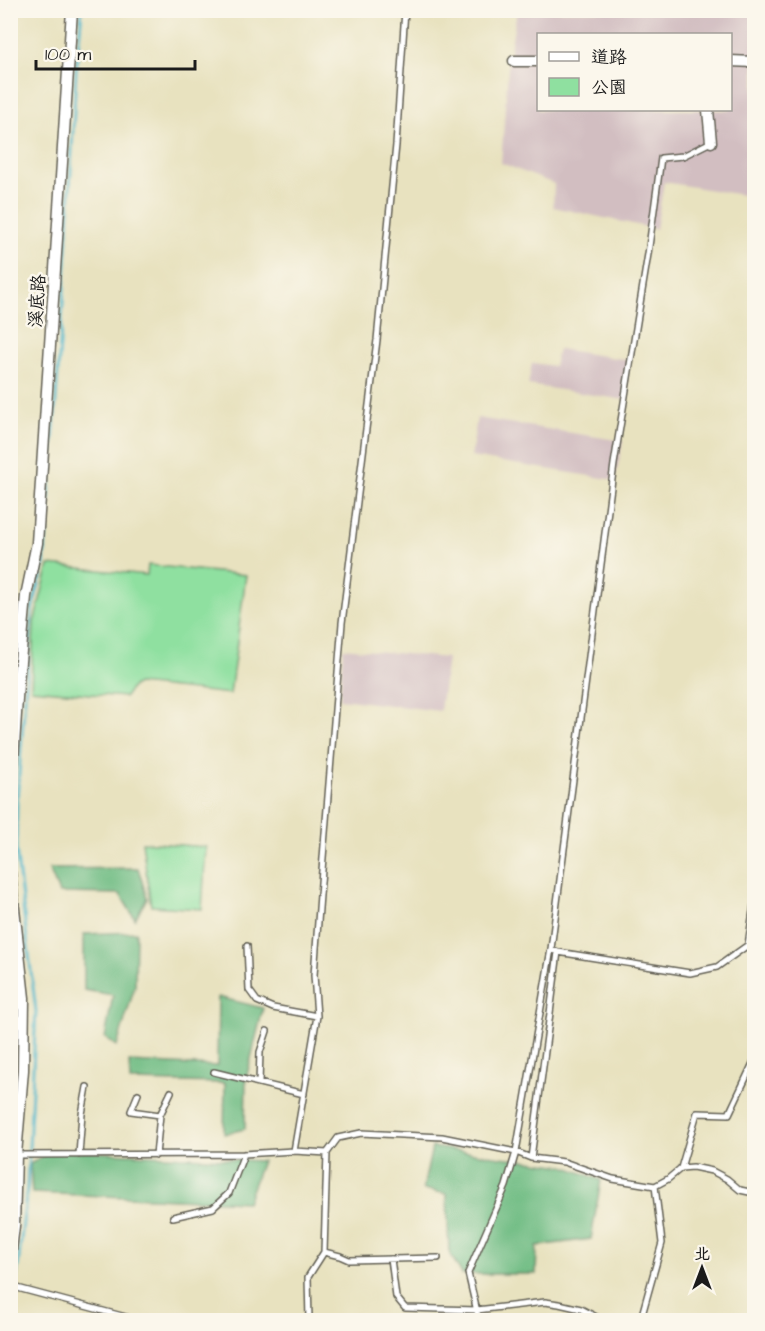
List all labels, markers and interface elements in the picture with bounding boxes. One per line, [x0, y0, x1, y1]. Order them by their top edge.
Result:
scale bar [36, 33, 195, 71]
legend [537, 33, 732, 111]
text: 100 m [45, 42, 91, 67]
text: 道路 [591, 45, 627, 70]
text: 公園 [591, 75, 627, 100]
street label: 溪底路 [23, 273, 52, 329]
north arrow [672, 1238, 732, 1298]
text: 北 [694, 1243, 710, 1265]

